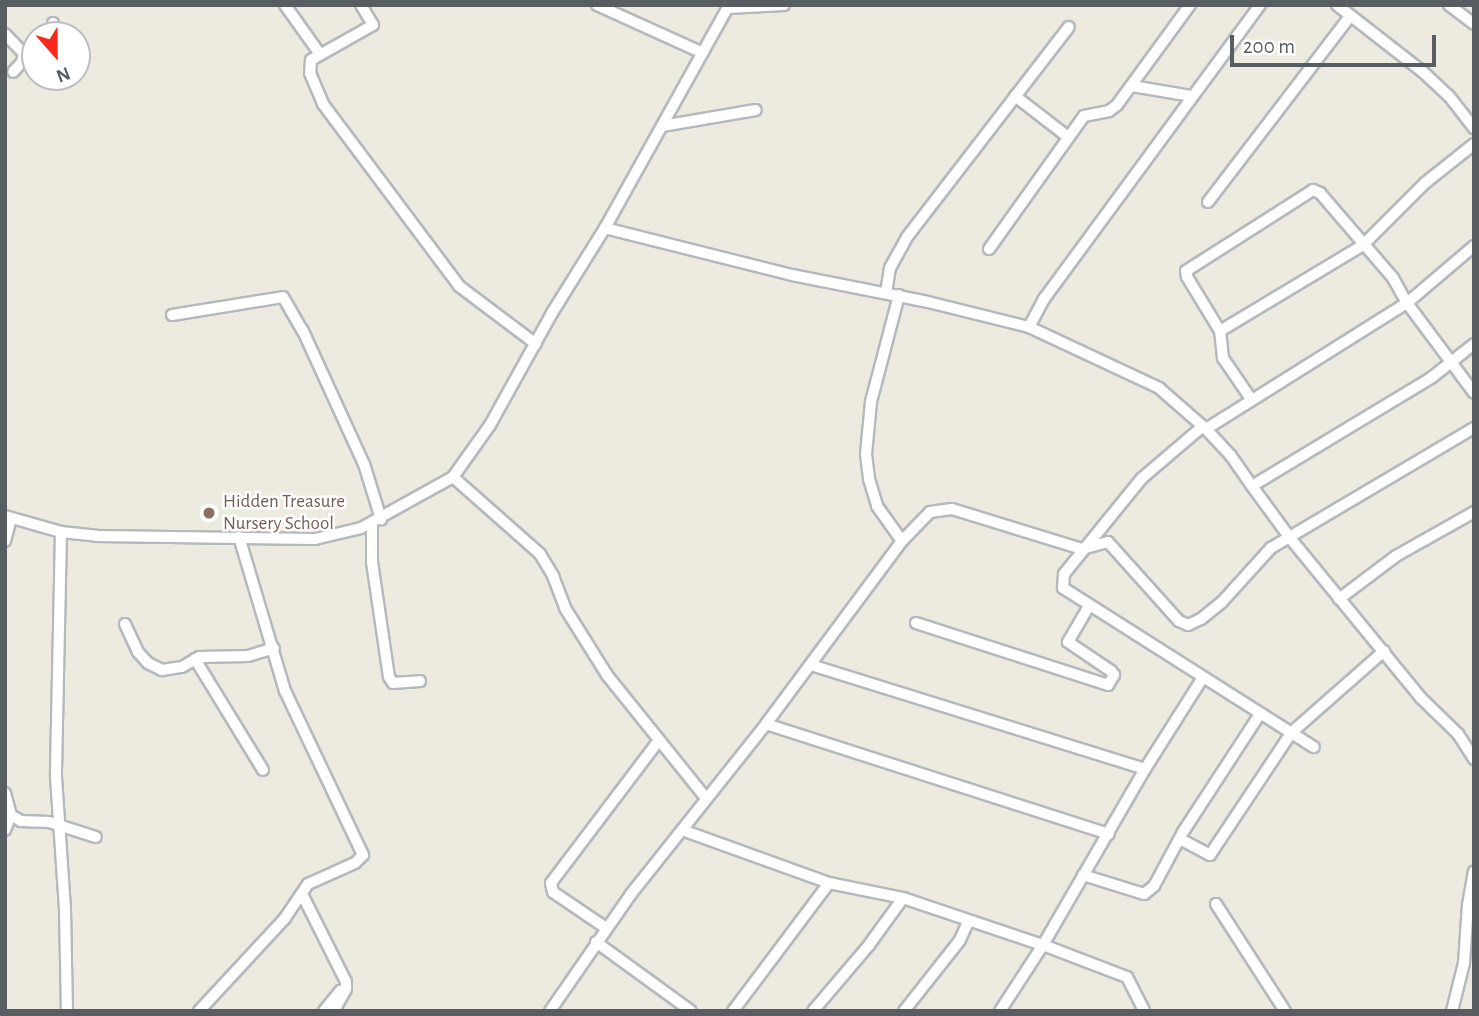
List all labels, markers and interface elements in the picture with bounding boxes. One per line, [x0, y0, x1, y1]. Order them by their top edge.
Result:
north arrow [21, 21, 91, 91]
scale bar [1234, 21, 1440, 65]
text: 200 m [1243, 36, 1295, 57]
text: N [53, 63, 73, 85]
place label: Hidden Treasure Nursery School [223, 491, 345, 535]
marker: Hidden Treasure Nursery School [201, 505, 217, 521]

